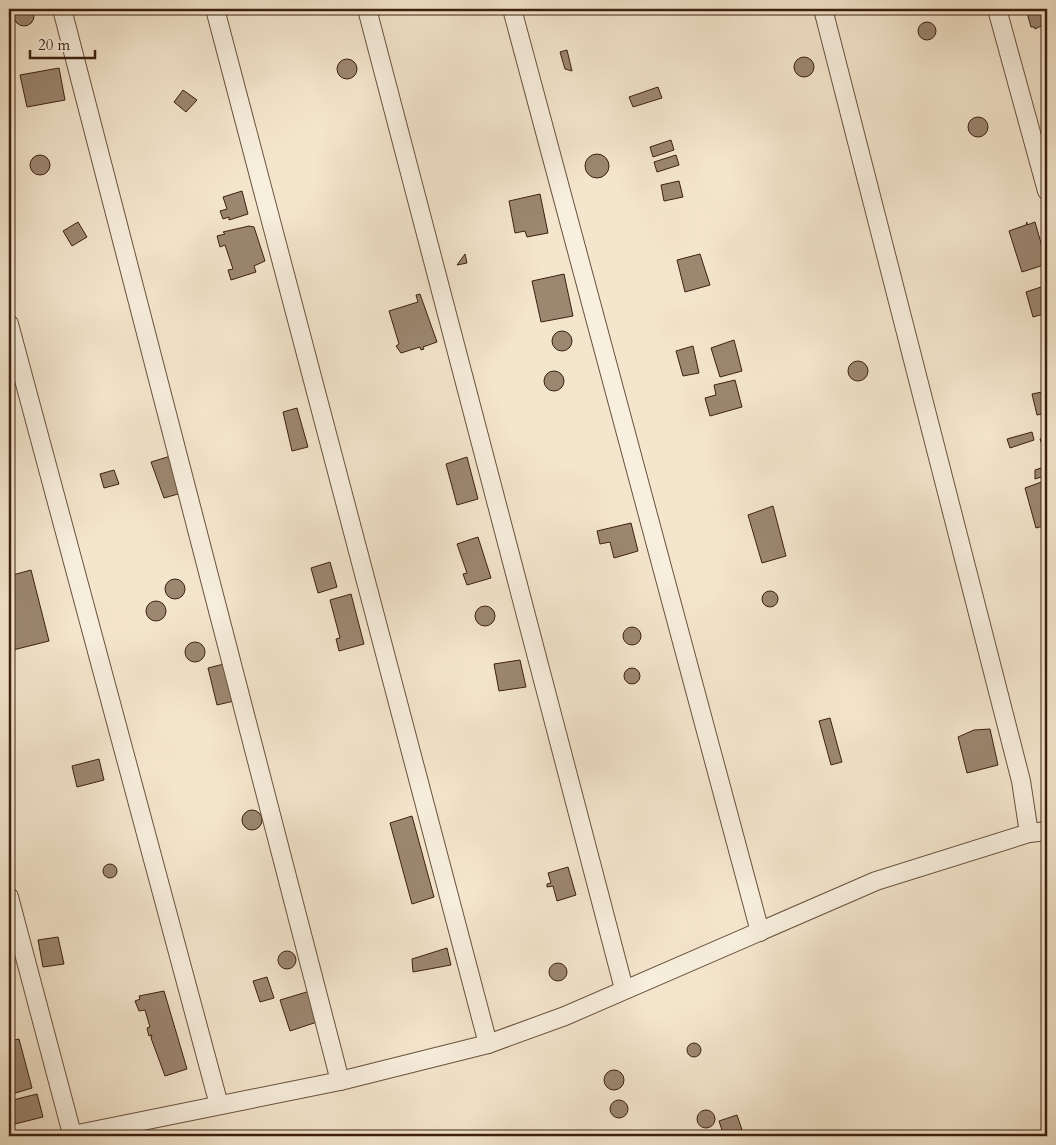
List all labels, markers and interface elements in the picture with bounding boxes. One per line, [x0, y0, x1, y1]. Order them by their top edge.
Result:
scale bar [30, 28, 95, 60]
text: 20 m [38, 35, 70, 55]

